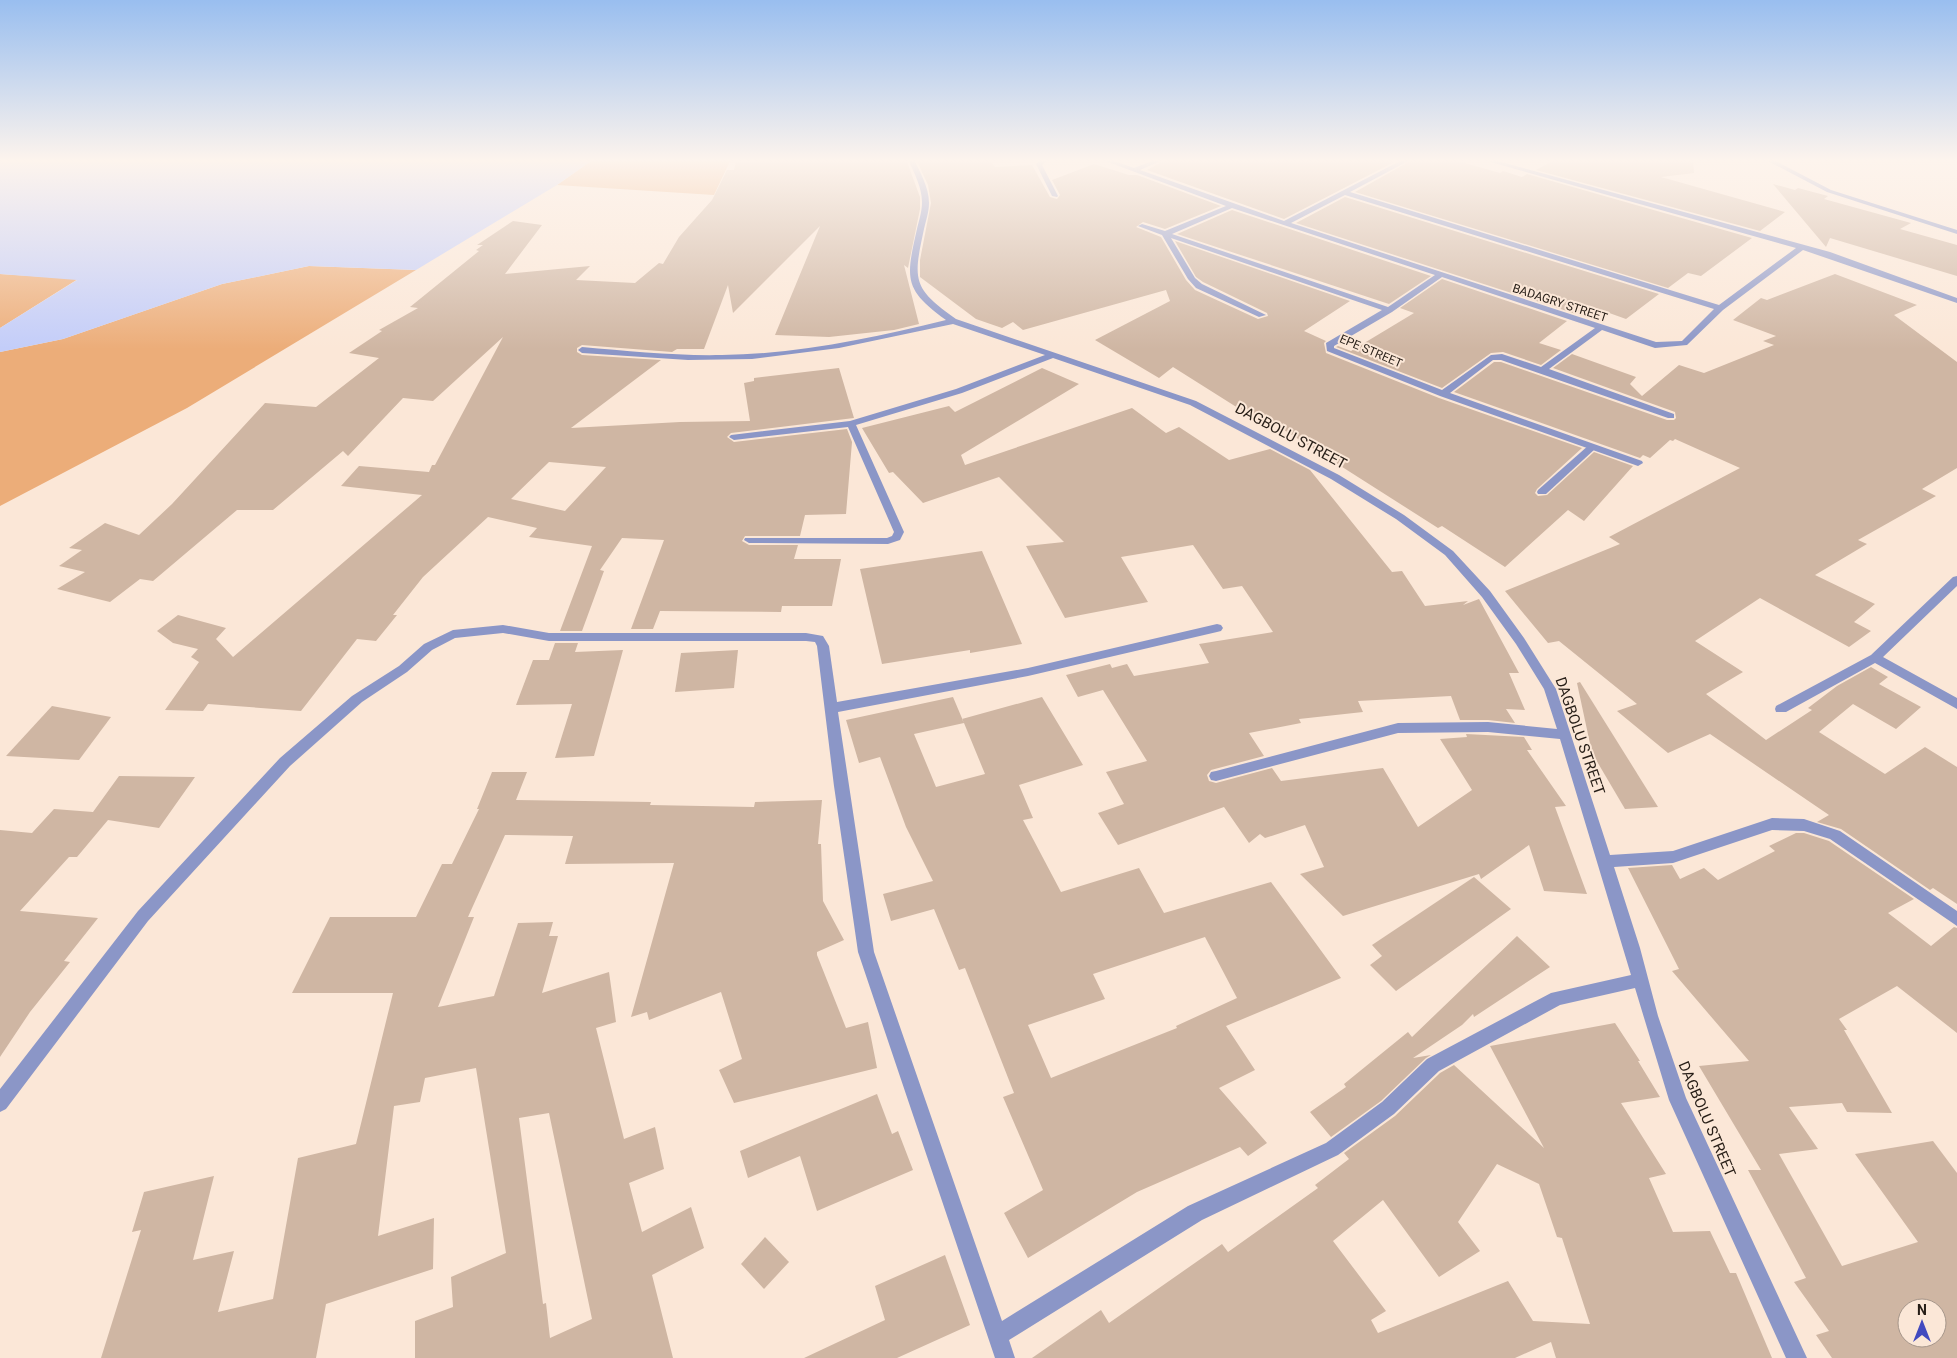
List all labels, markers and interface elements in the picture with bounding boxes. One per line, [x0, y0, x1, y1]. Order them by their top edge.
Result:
street label: BADAGRY STREET [1511, 281, 1609, 325]
street label: EPE STREET [1338, 332, 1404, 370]
street label: DAGBOLU STREET [1232, 399, 1350, 473]
street label: DAGBOLU STREET [1551, 675, 1609, 797]
street label: DAGBOLU STREET [1675, 1059, 1739, 1179]
north arrow [1897, 1298, 1947, 1348]
text: N [1917, 1302, 1927, 1318]

